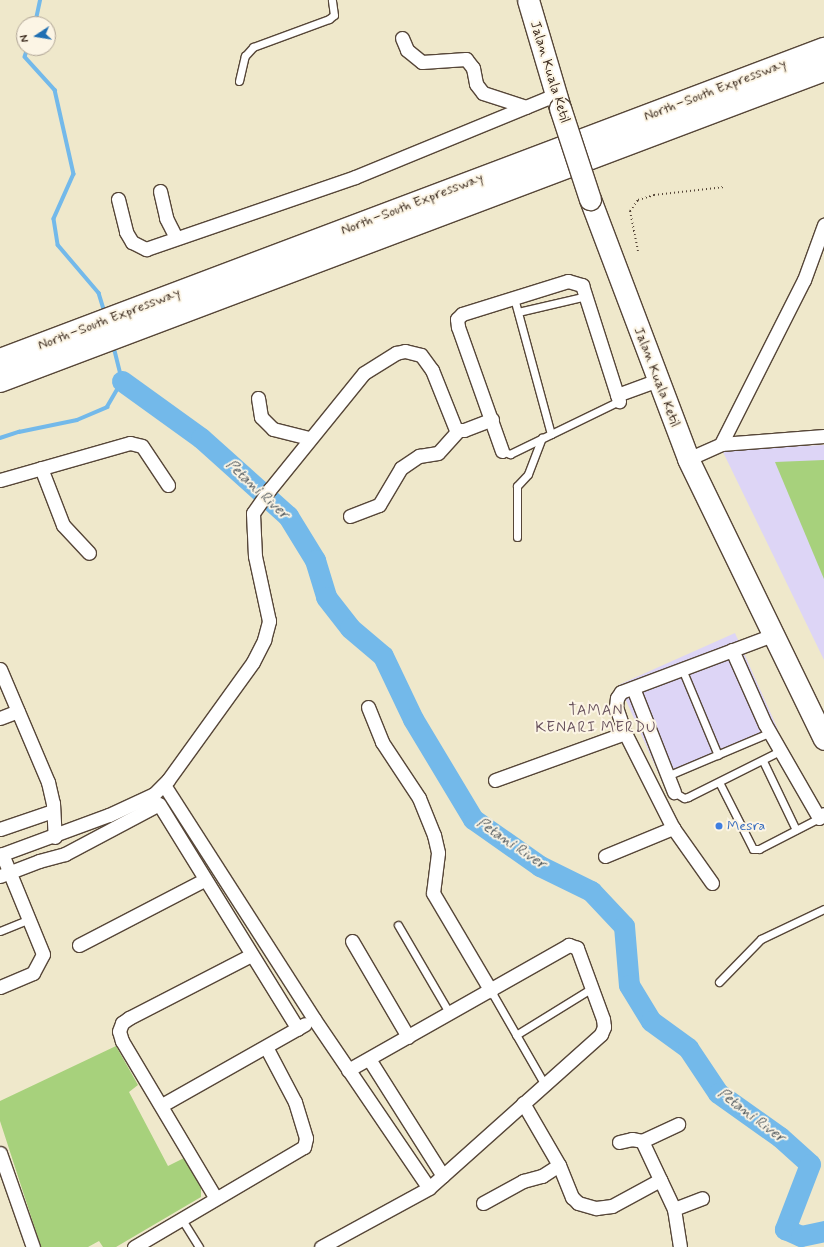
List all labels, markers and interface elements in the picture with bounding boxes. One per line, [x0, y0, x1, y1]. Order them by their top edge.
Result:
north arrow [16, 16, 56, 56]
street label: Jalan Kuala Ketil [526, 18, 574, 126]
text: N [18, 33, 33, 43]
street label: North–South Expressway [641, 55, 789, 125]
street label: North–South Expressway [338, 169, 486, 239]
street label: North–South Expressway [35, 284, 183, 354]
street label: Jalan Kuala Ketil [630, 324, 684, 430]
water label: Petani River [222, 456, 292, 524]
district label: TAMAN KENARI MERDU [536, 702, 656, 737]
water label: Petani River [473, 814, 549, 874]
place label: Mesra [727, 818, 765, 834]
marker: Mesra [714, 821, 724, 831]
water label: Petani River [714, 1085, 788, 1147]

